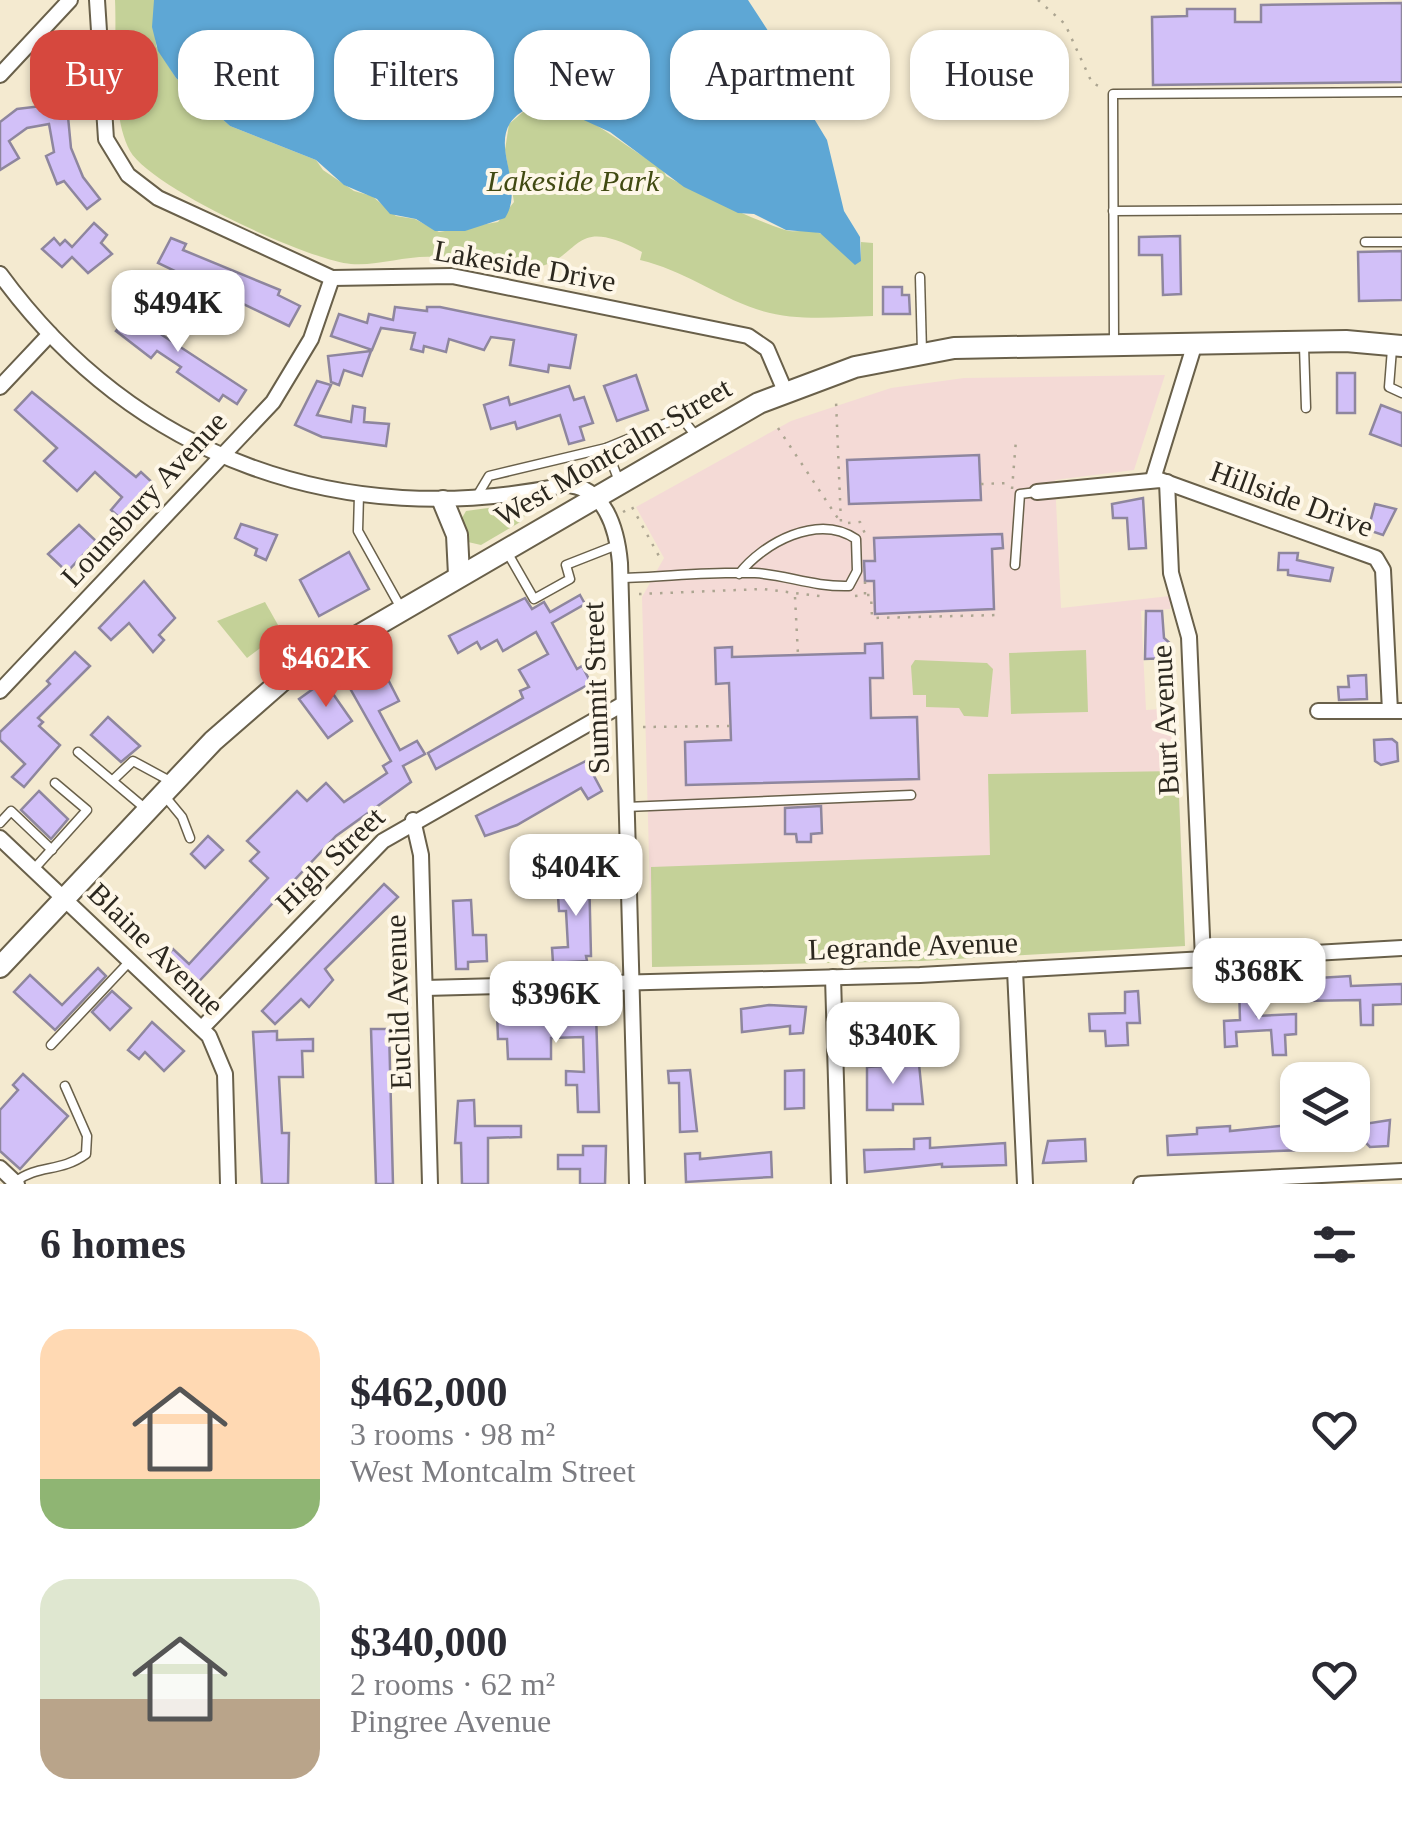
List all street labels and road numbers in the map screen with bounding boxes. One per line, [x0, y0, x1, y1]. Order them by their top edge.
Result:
street label: Lakeside Drive [432, 233, 619, 298]
street label: West Montcalm Street [489, 370, 737, 533]
street label: Lounsbury Avenue [54, 404, 233, 593]
street label: Hillside Drive [1206, 454, 1378, 543]
street label: Summit Street [576, 601, 615, 775]
street label: Burt Avenue [1144, 644, 1185, 796]
street label: High Street [269, 800, 391, 919]
street label: Blaine Avenue [82, 876, 231, 1021]
street label: Euclid Avenue [378, 914, 417, 1090]
street label: Legrande Avenue [807, 925, 1019, 966]

